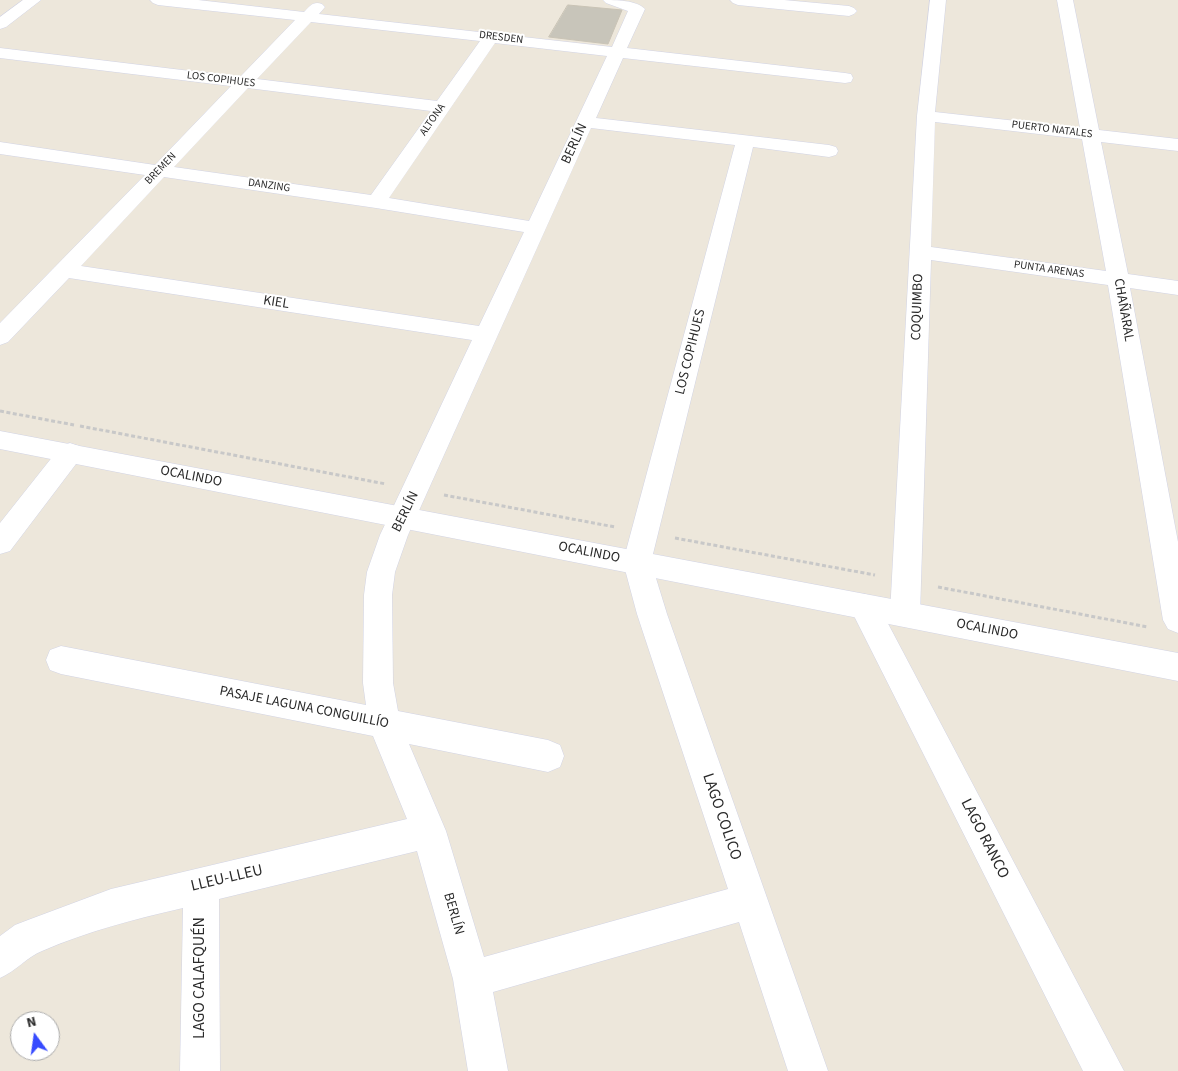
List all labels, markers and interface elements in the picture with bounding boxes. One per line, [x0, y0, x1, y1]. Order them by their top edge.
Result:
street label: DRESDEN [478, 29, 524, 47]
street label: LOS COPIHUES [186, 69, 256, 91]
street label: ALTONA [417, 101, 449, 139]
street label: PUERTO NATALES [1011, 118, 1093, 142]
street label: BERLÍN [558, 121, 592, 167]
street label: BREMEN [143, 150, 179, 188]
street label: DANZING [247, 177, 291, 195]
street label: PUNTA ARENAS [1013, 259, 1085, 281]
street label: COQUIMBO [908, 273, 928, 341]
street label: CHAÑARAL [1109, 277, 1137, 343]
street label: KIEL [262, 293, 290, 313]
street label: LOS COPIHUES [672, 308, 710, 396]
street label: OCALINDO [159, 463, 223, 491]
street label: BERLÍN [389, 489, 423, 535]
street label: OCALINDO [557, 539, 621, 567]
street label: OCALINDO [955, 616, 1019, 644]
street label: PASAJE LAGUNA CONGUILLÍO [218, 683, 390, 733]
street label: LAGO COLICO [697, 771, 745, 863]
street label: LAGO RANCO [956, 796, 1012, 882]
street label: LLEU-LLEU [189, 861, 265, 897]
street label: BERLÍN [439, 891, 467, 937]
street label: LAGO CALAFQUÉN [190, 917, 210, 1039]
north arrow [10, 1011, 60, 1061]
text: N [25, 1012, 39, 1033]

